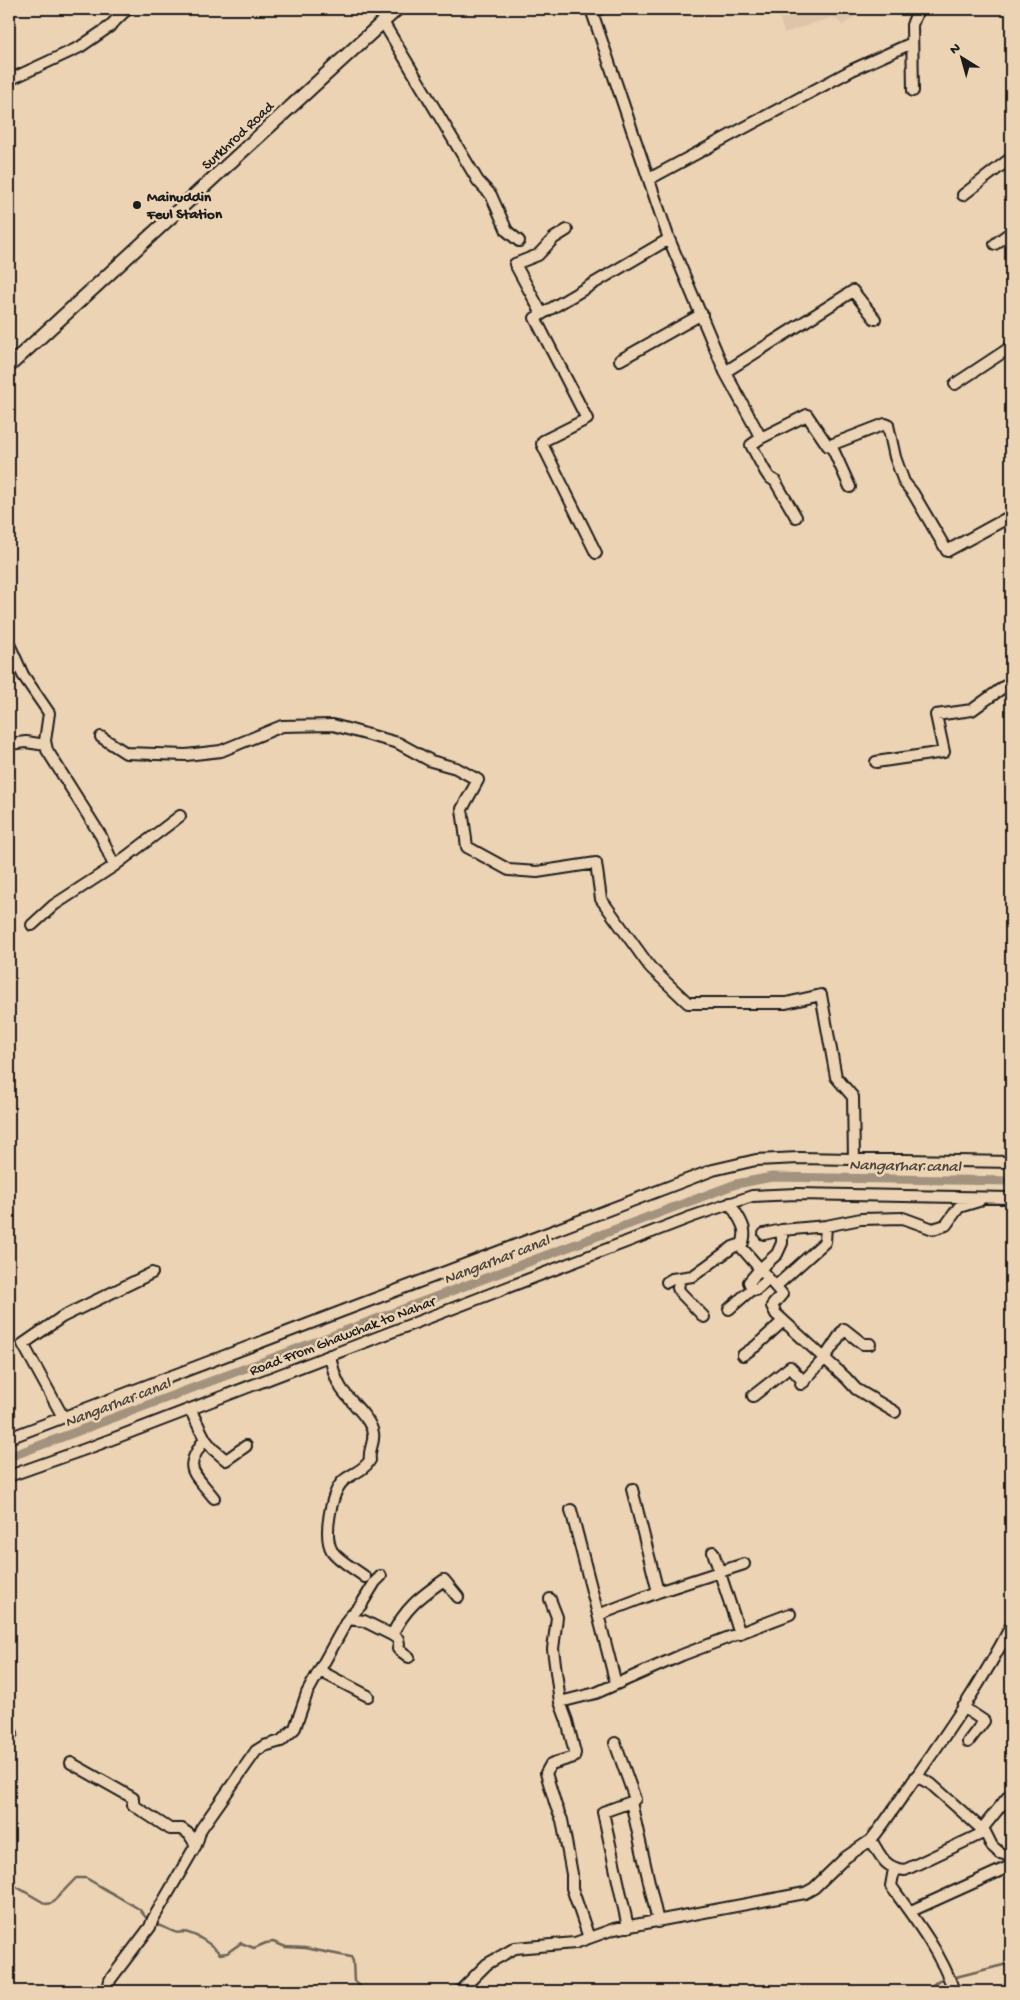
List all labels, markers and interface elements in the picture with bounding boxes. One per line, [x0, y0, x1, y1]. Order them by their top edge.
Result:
north arrow [938, 32, 988, 82]
text: N [947, 40, 964, 59]
street label: Surkhrod Road [198, 98, 279, 175]
place label: Mainuddin Feul Station [146, 189, 223, 224]
marker: Mainuddin Feul Station [131, 199, 143, 211]
water label: Nangarhar canal [849, 1157, 962, 1178]
water label: Nangarhar canal [442, 1232, 554, 1290]
street label: Road From Ghawchak to Nahar [247, 1292, 440, 1381]
water label: Nangarhar canal [63, 1375, 175, 1433]

